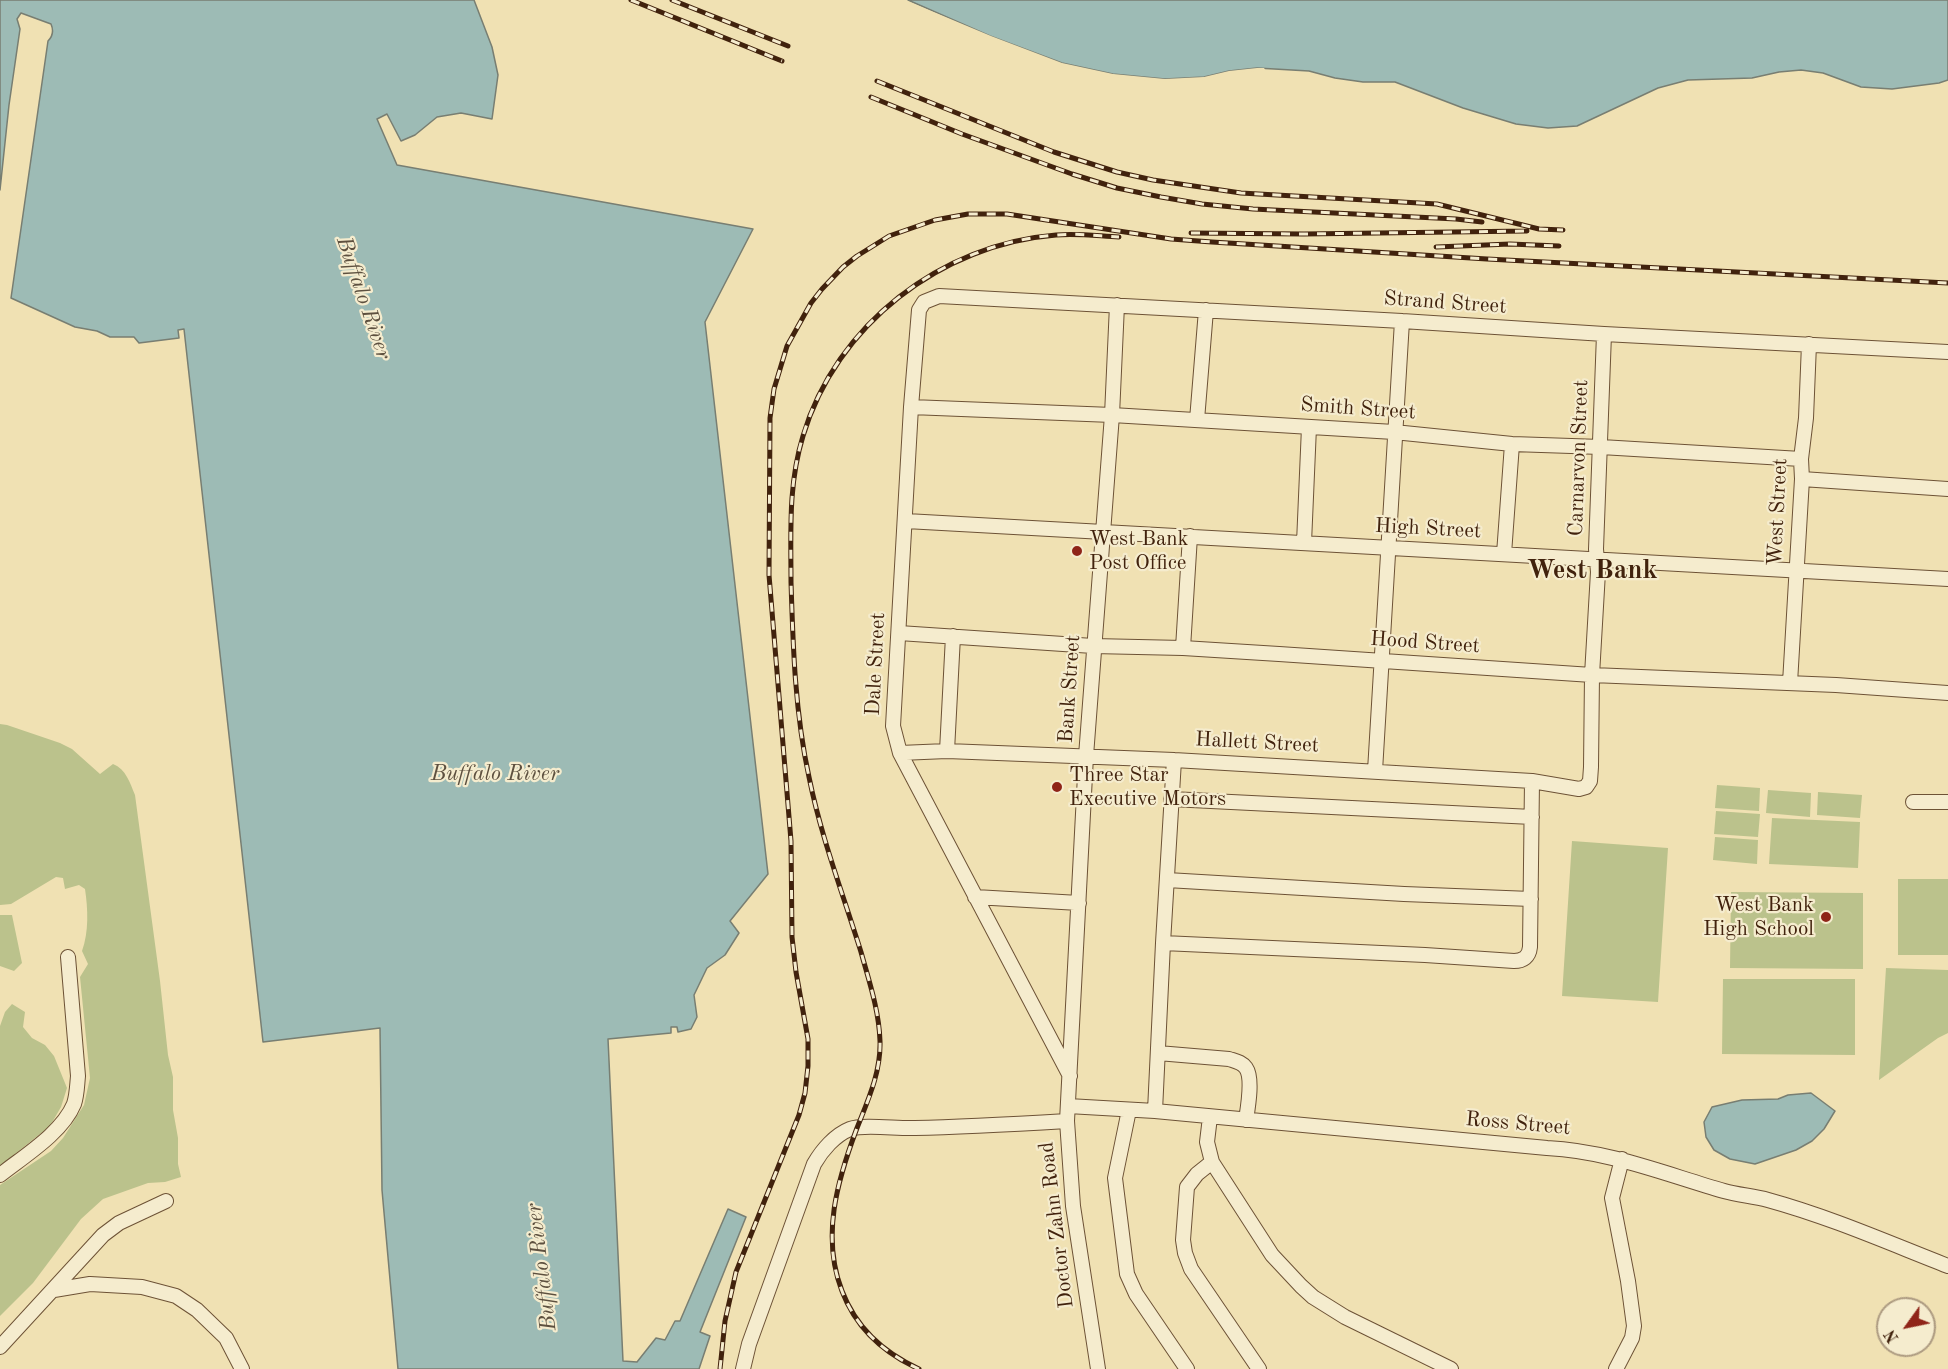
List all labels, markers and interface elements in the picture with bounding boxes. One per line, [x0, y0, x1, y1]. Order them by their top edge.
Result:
water label: Buffalo River [330, 233, 396, 363]
street label: Strand Street [1383, 286, 1507, 320]
street label: Carnarvon Street [1564, 379, 1594, 537]
street label: Smith Street [1299, 392, 1417, 426]
street label: West Street [1763, 457, 1793, 567]
street label: High Street [1374, 514, 1482, 544]
place label: West Bank Post Office [1089, 526, 1189, 576]
marker: West Bank Post Office [1070, 544, 1084, 558]
district label: West Bank [1526, 555, 1658, 587]
street label: Dale Street [861, 612, 891, 716]
street label: Hood Street [1369, 627, 1481, 659]
street label: Bank Street [1054, 634, 1086, 744]
street label: Hallett Street [1194, 727, 1320, 759]
water label: Buffalo River [431, 761, 559, 787]
place label: Three Star Executive Motors [1069, 762, 1226, 812]
marker: Three Star Executive Motors [1050, 780, 1064, 794]
place label: West Bank High School [1703, 892, 1814, 942]
marker: West Bank High School [1819, 910, 1833, 924]
street label: Ross Street [1464, 1107, 1572, 1141]
street label: Doctor Zahn Road [1034, 1140, 1080, 1310]
water label: Buffalo River [521, 1202, 563, 1332]
north arrow [1876, 1297, 1936, 1357]
text: N [1883, 1326, 1903, 1345]

